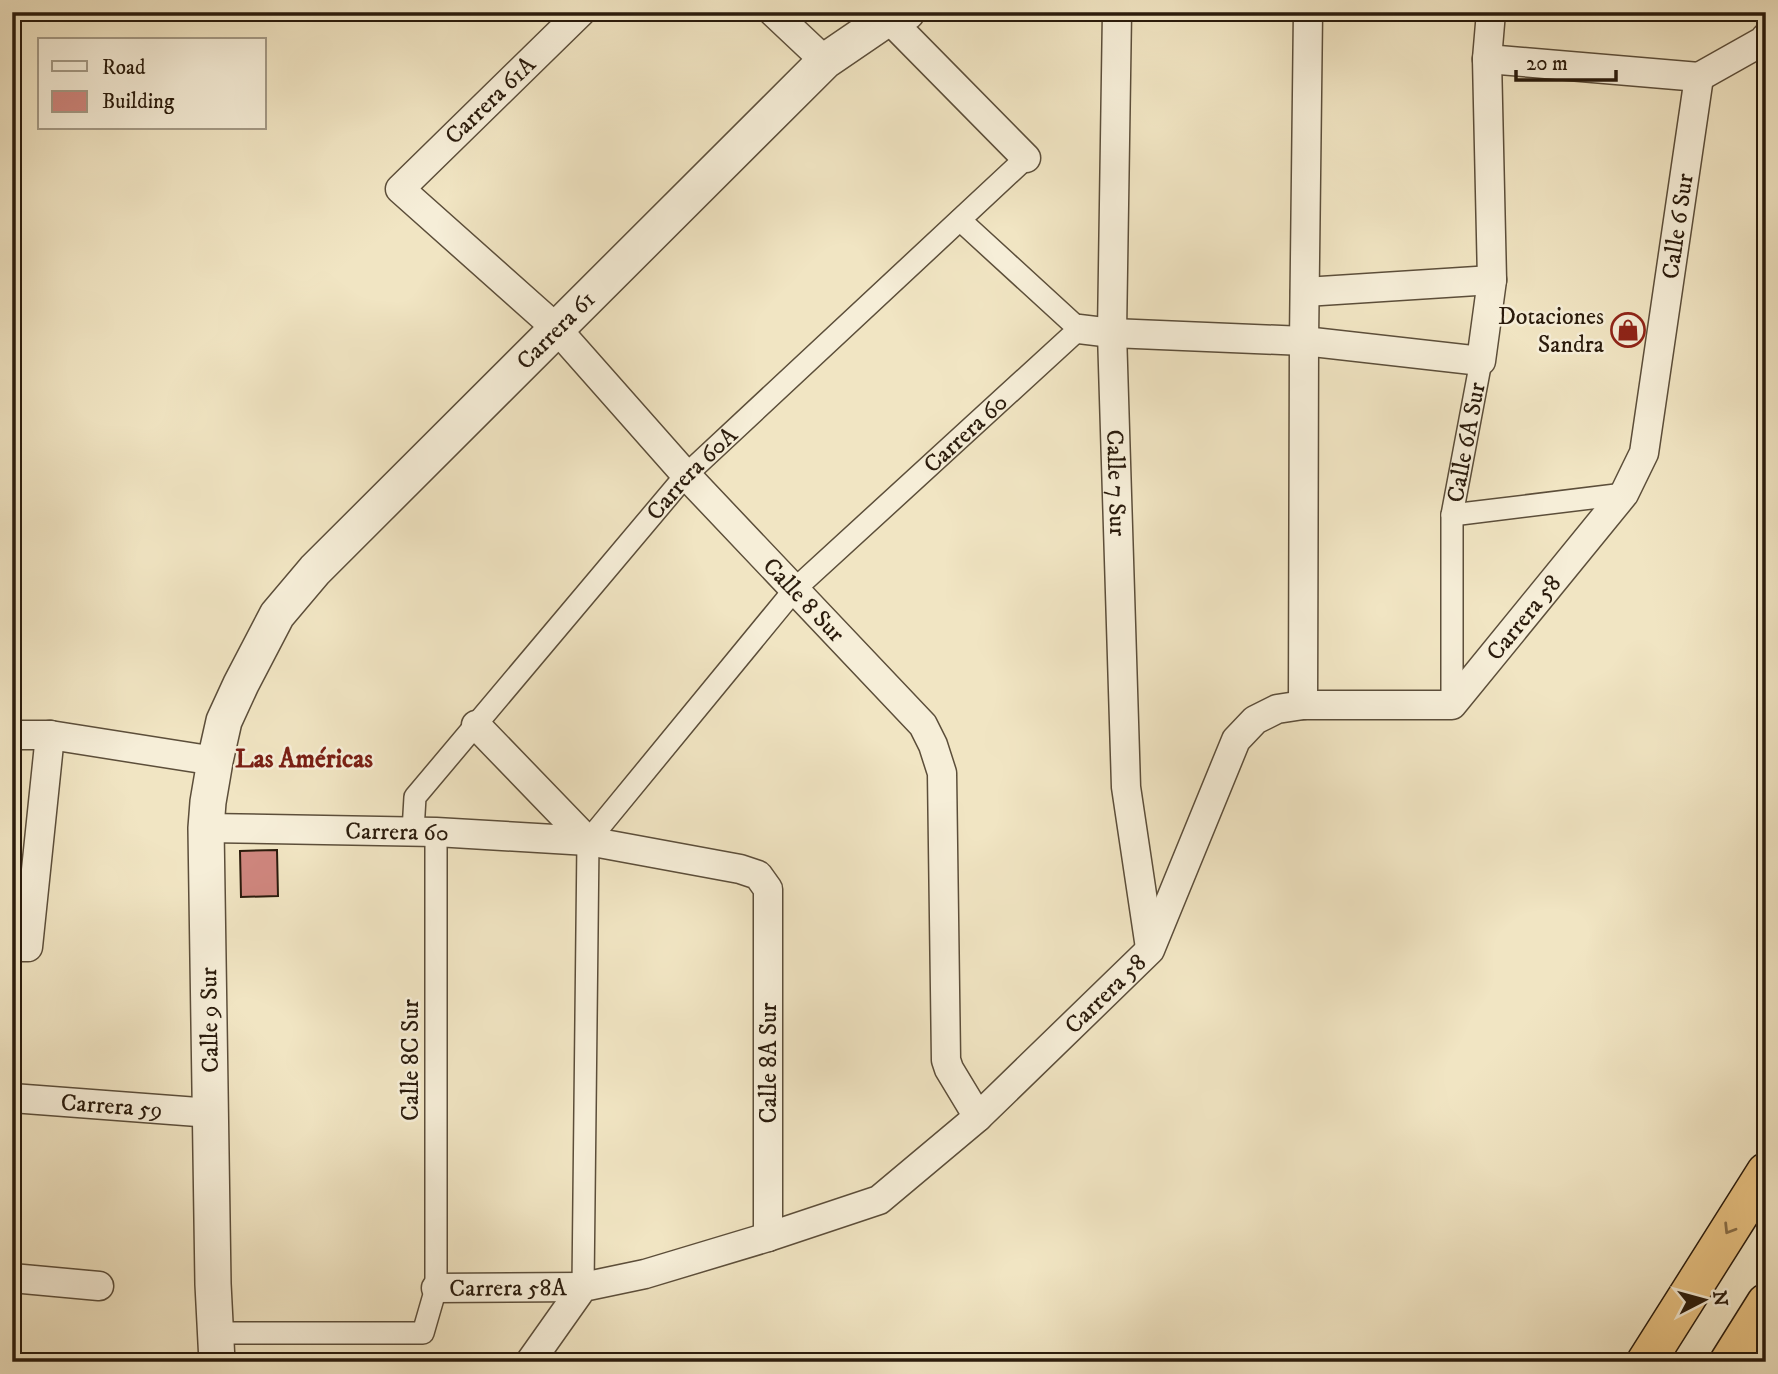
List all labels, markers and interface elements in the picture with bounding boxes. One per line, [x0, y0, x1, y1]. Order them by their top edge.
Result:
legend [38, 38, 266, 130]
scale bar [1516, 38, 1615, 82]
street label: Carrera 61A [439, 50, 543, 151]
text: 20 m [1526, 51, 1568, 77]
text: Road [102, 55, 146, 81]
text: Building [102, 89, 175, 115]
street label: Calle 6 Sur [1656, 171, 1701, 281]
street label: Carrera 61 [510, 285, 602, 376]
place label: Dotaciones Sandra [1498, 302, 1605, 360]
shop icon: Dotaciones Sandra [1609, 311, 1647, 349]
street label: Calle 6A Sur [1441, 380, 1493, 505]
street label: Carrera 60 [918, 388, 1014, 480]
street label: Carrera 60A [640, 420, 745, 527]
street label: Calle 7 Sur [1099, 429, 1132, 537]
street label: Calle 8 Sur [756, 552, 851, 649]
street label: Carrera 58 [1480, 569, 1568, 667]
district label: Las Américas [235, 743, 373, 776]
street label: Carrera 60 [345, 816, 450, 849]
street label: Carrera 58 [1059, 948, 1153, 1041]
street label: Calle 9 Sur [194, 967, 226, 1073]
street label: Calle 8C Sur [396, 999, 426, 1121]
street label: Calle 8A Sur [754, 1002, 784, 1124]
street label: Carrera 59 [60, 1088, 164, 1125]
one-way arrow [1725, 1222, 1738, 1235]
north arrow [1670, 1266, 1740, 1336]
street label: Carrera 58A [449, 1273, 568, 1304]
text: N [1707, 1289, 1732, 1308]

